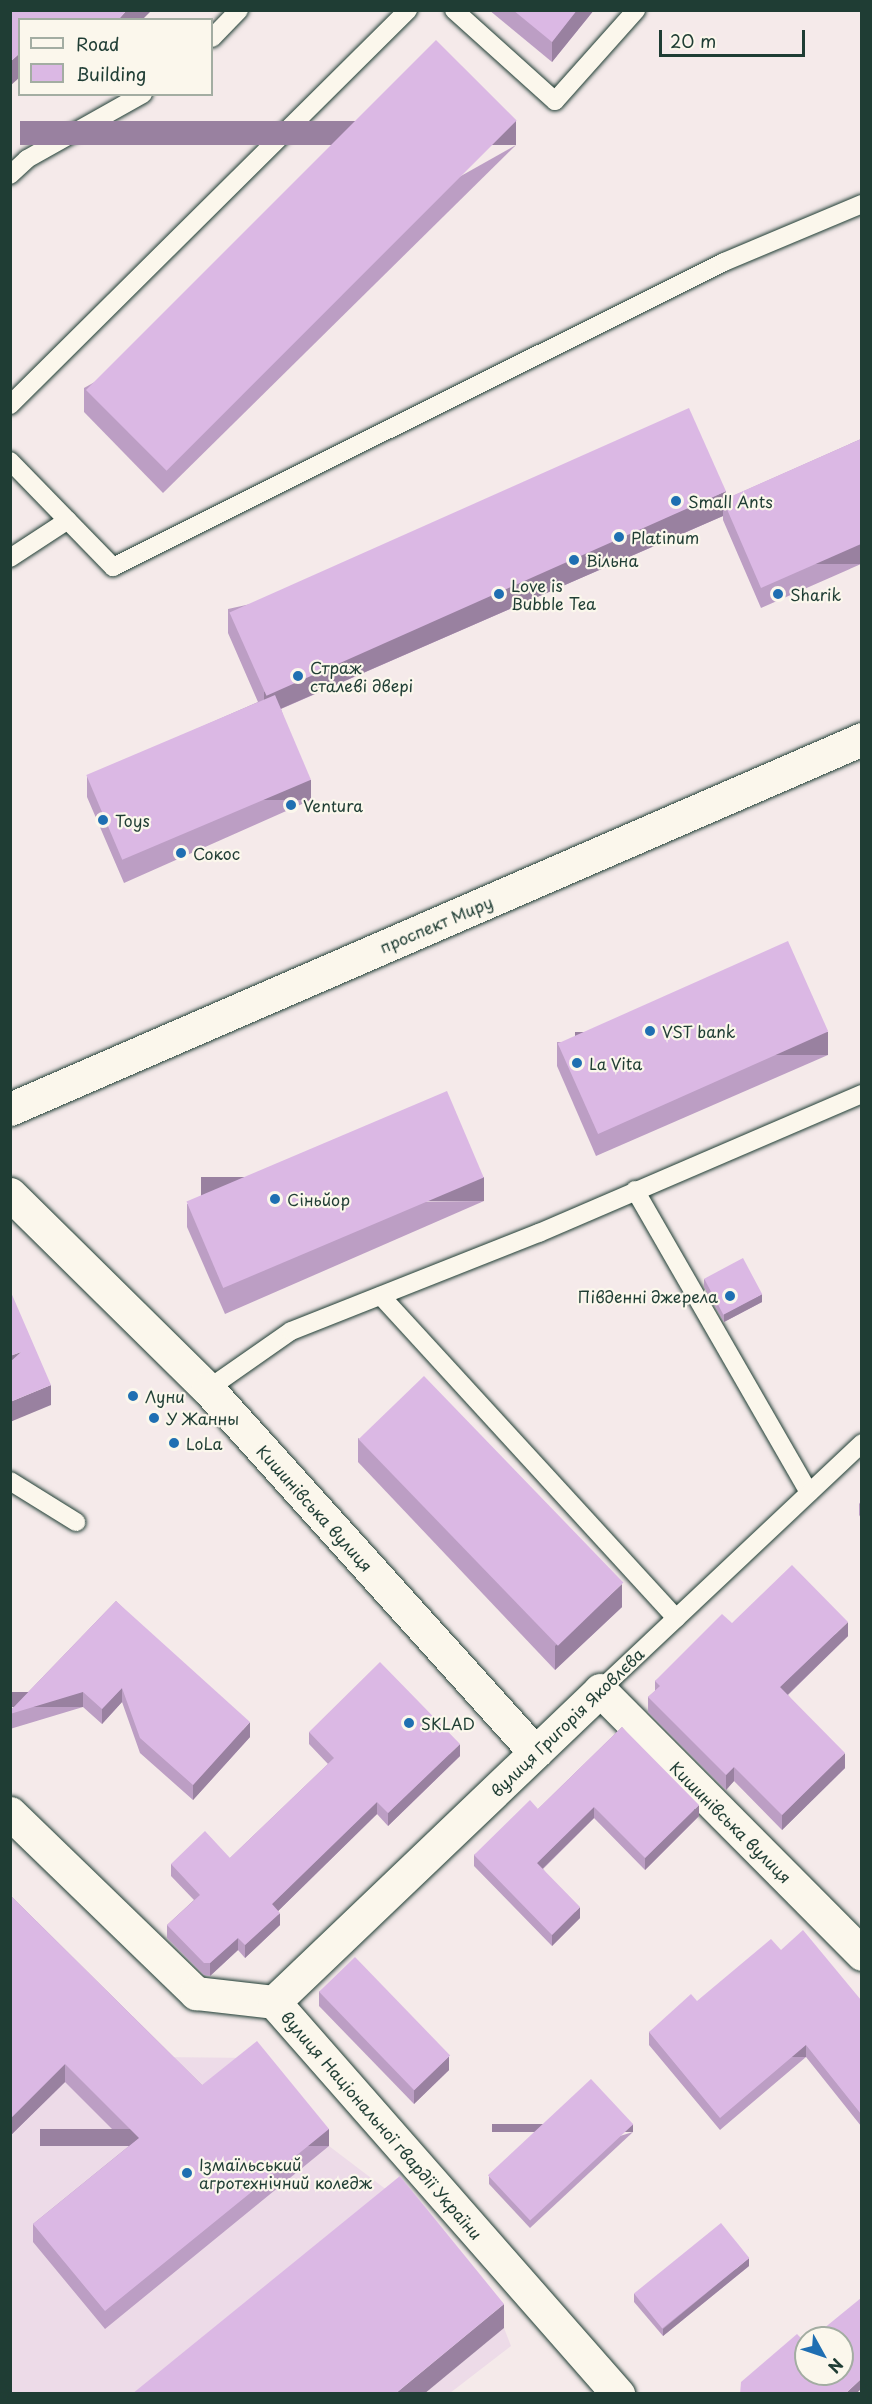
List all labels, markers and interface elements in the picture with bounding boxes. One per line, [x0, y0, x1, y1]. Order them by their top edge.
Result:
legend [18, 18, 213, 96]
scale bar [662, 18, 808, 56]
text: 20 m [670, 27, 716, 54]
text: Road [76, 30, 120, 57]
text: Building [76, 60, 146, 87]
place label: Small Ants [688, 491, 773, 511]
marker: Small Ants [669, 494, 683, 508]
place label: Platinum [631, 527, 699, 547]
marker: Platinum [612, 530, 626, 544]
place label: Вільна [586, 550, 639, 570]
marker: Вільна [567, 553, 581, 567]
place label: Love is Bubble Tea [511, 575, 596, 613]
place label: Sharik [790, 584, 841, 604]
marker: Love is Bubble Tea [492, 587, 506, 601]
marker: Sharik [771, 587, 785, 601]
place label: Страж сталеві двері [310, 657, 413, 695]
marker: Страж сталеві двері [291, 669, 305, 683]
place label: Ventura [303, 795, 363, 815]
marker: Ventura [284, 798, 298, 812]
place label: Toys [115, 810, 150, 830]
marker: Toys [96, 813, 110, 827]
place label: Сокос [193, 843, 240, 863]
marker: Сокос [174, 846, 188, 860]
street label: проспект Миру [376, 891, 496, 957]
place label: VST bank [662, 1021, 737, 1041]
marker: VST bank [643, 1024, 657, 1038]
place label: La Vita [589, 1053, 645, 1073]
marker: La Vita [570, 1056, 584, 1070]
place label: Сіньйор [287, 1189, 350, 1209]
marker: Сіньйор [268, 1192, 282, 1206]
place label: Південні джерела [577, 1286, 718, 1306]
marker: Південні джерела [723, 1289, 737, 1303]
place label: Луни [145, 1386, 185, 1406]
marker: Луни [126, 1389, 140, 1403]
place label: У Жанны [166, 1408, 240, 1428]
marker: У Жанны [147, 1411, 161, 1425]
place label: LoLa [186, 1433, 222, 1453]
marker: LoLa [167, 1436, 181, 1450]
street label: Кишинівська вулиця [253, 1441, 377, 1575]
street label: вулиця Григорія Яковлєва [486, 1644, 648, 1800]
place label: SKLAD [421, 1713, 475, 1733]
marker: SKLAD [402, 1716, 416, 1730]
street label: Кишинівська вулиця [666, 1757, 796, 1887]
street label: вулиця Національної гвардії України [278, 2007, 486, 2243]
place label: Ізмаїльський агротехнічний коледж [199, 2154, 373, 2192]
marker: Ізмаїльський агротехнічний коледж [180, 2166, 194, 2180]
north arrow [794, 2326, 854, 2386]
text: N [823, 2354, 850, 2379]

